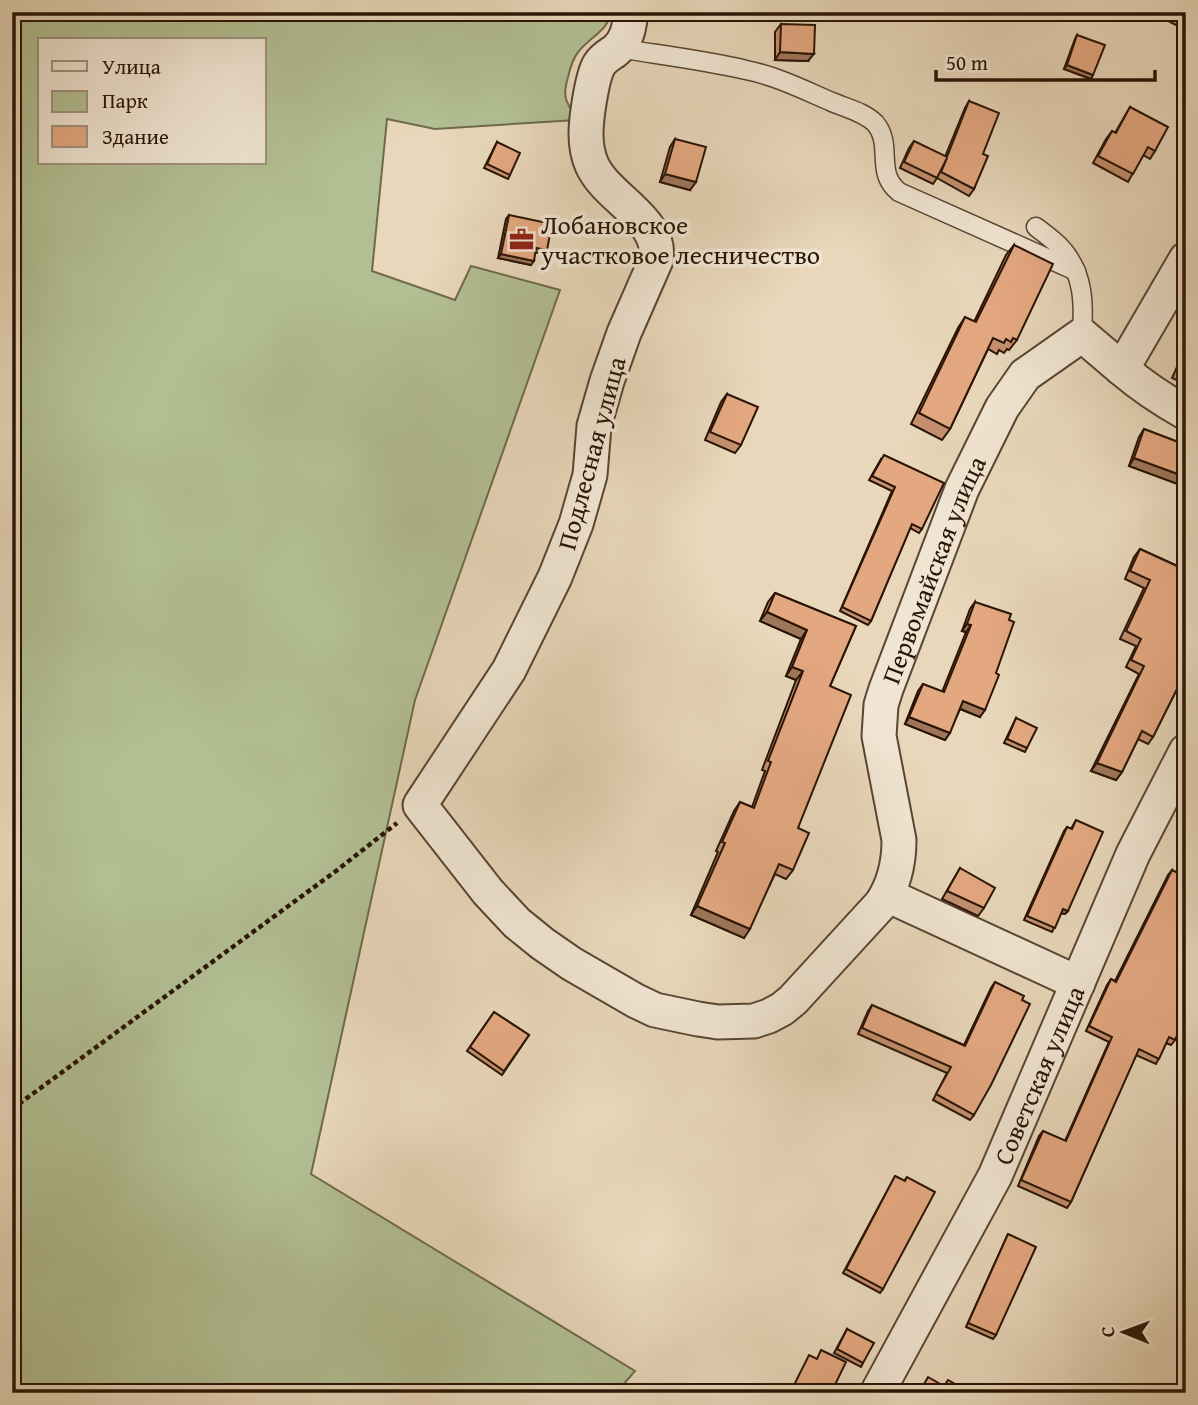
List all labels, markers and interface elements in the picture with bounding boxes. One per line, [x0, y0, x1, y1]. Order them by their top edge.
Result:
legend [38, 38, 266, 164]
scale bar [936, 38, 1154, 82]
text: 50 m [946, 47, 988, 78]
text: Улица [102, 51, 161, 82]
text: Парк [102, 85, 148, 116]
text: Здание [102, 121, 169, 152]
place label: Лобановское участковое лесничество [540, 205, 820, 274]
office icon: Лобановское участковое лесничество [507, 225, 535, 253]
street label: Подлесная улица [546, 351, 636, 554]
street label: Первомайская улица [870, 448, 995, 689]
street label: Советская улица [983, 979, 1094, 1171]
north arrow [1090, 1296, 1160, 1366]
text: С [1093, 1326, 1121, 1337]

